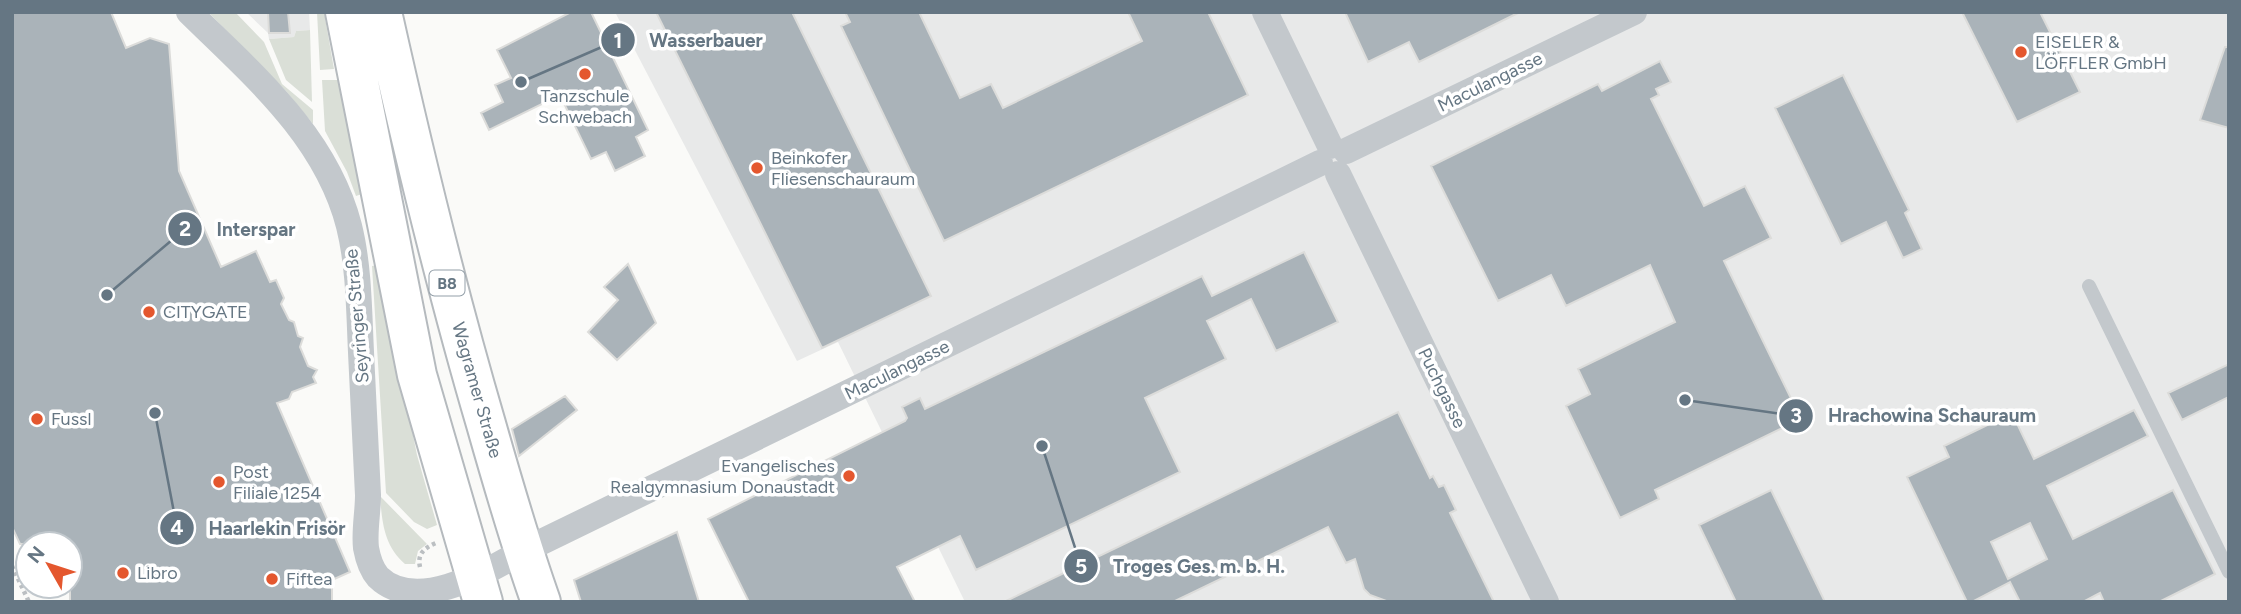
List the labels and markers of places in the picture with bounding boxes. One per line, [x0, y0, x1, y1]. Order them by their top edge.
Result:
callout: Wasserbauer [600, 20, 777, 60]
place label: EISELER & LÖFFLER GmbH [2035, 31, 2167, 74]
marker: EISELER & LÖFFLER GmbH [2013, 44, 2029, 60]
marker: Tanzschule Schwebach [577, 66, 593, 82]
place label: Tanzschule Schwebach [538, 85, 632, 128]
place label: Beinkofer Fliesenschauraum [771, 147, 915, 190]
marker: Beinkofer Fliesenschauraum [749, 160, 765, 176]
callout: Interspar [167, 209, 309, 249]
place label: CITYGATE [163, 301, 248, 323]
marker: CITYGATE [141, 304, 157, 320]
callout: Hrachowina Schauraum [1779, 396, 2050, 436]
place label: Fussl [51, 408, 91, 430]
marker: Fussl [29, 411, 45, 427]
place label: Evangelisches Realgymnasium Donaustadt [610, 455, 835, 498]
place label: Post Filiale 1254 [233, 461, 322, 504]
marker: Evangelisches Realgymnasium Donaustadt [841, 468, 857, 484]
marker: Post Filiale 1254 [211, 474, 227, 490]
callout: Haarlekin Frisör [159, 508, 359, 548]
callout: Troges Ges. m. b. H. [1064, 546, 1299, 586]
place label: Libro [137, 562, 178, 584]
marker: Libro [115, 565, 131, 581]
place label: Fiftea [286, 568, 332, 590]
marker: Fiftea [264, 571, 280, 587]

